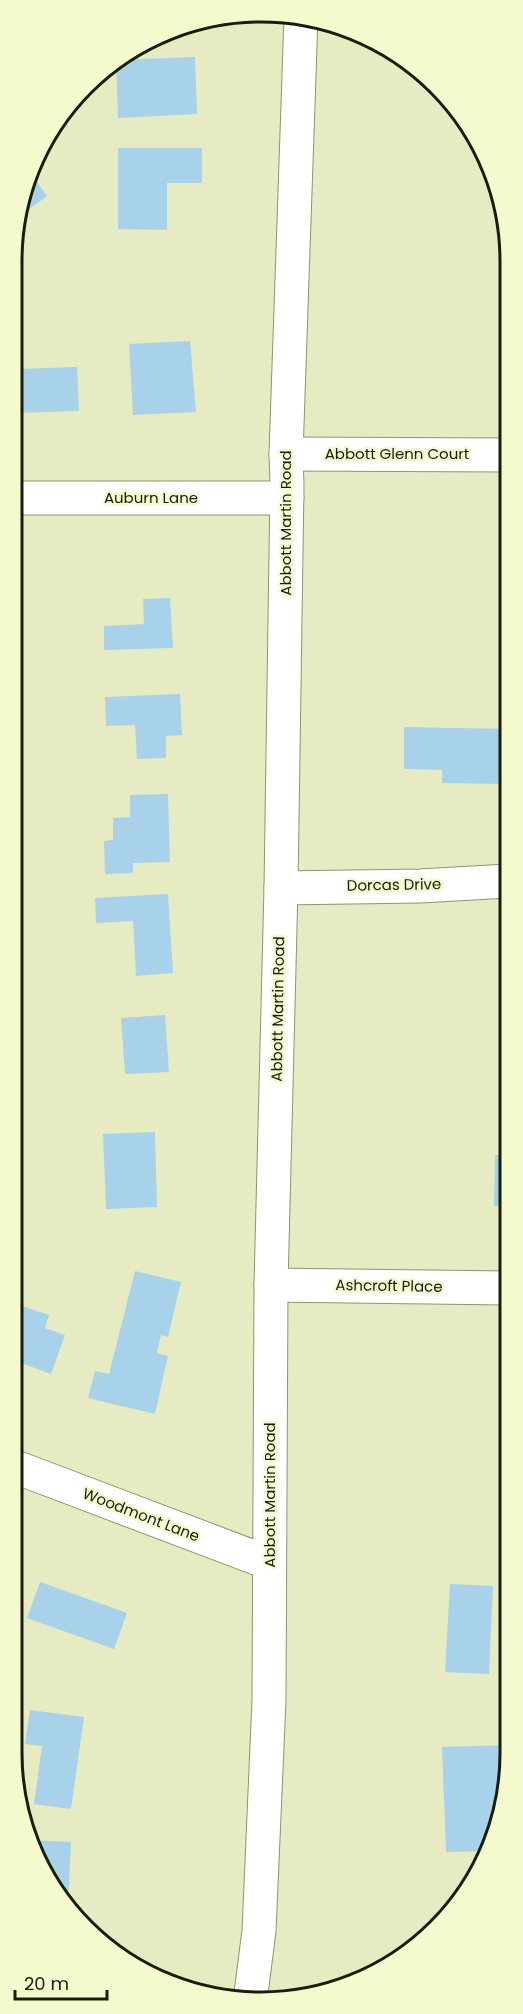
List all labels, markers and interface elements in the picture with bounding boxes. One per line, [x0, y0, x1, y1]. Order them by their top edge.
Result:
street label: Abbott Glenn Court [325, 443, 469, 464]
street label: Abbott Martin Road [275, 450, 296, 596]
street label: Auburn Lane [104, 487, 198, 508]
street label: Dorcas Drive [347, 873, 441, 896]
street label: Abbott Martin Road [266, 936, 289, 1082]
street label: Ashcroft Place [335, 1274, 443, 1297]
street label: Abbott Martin Road [259, 1422, 280, 1568]
street label: Woodmont Lane [80, 1483, 203, 1546]
scale bar [15, 1963, 106, 2001]
text: 20 m [24, 1971, 69, 1996]

